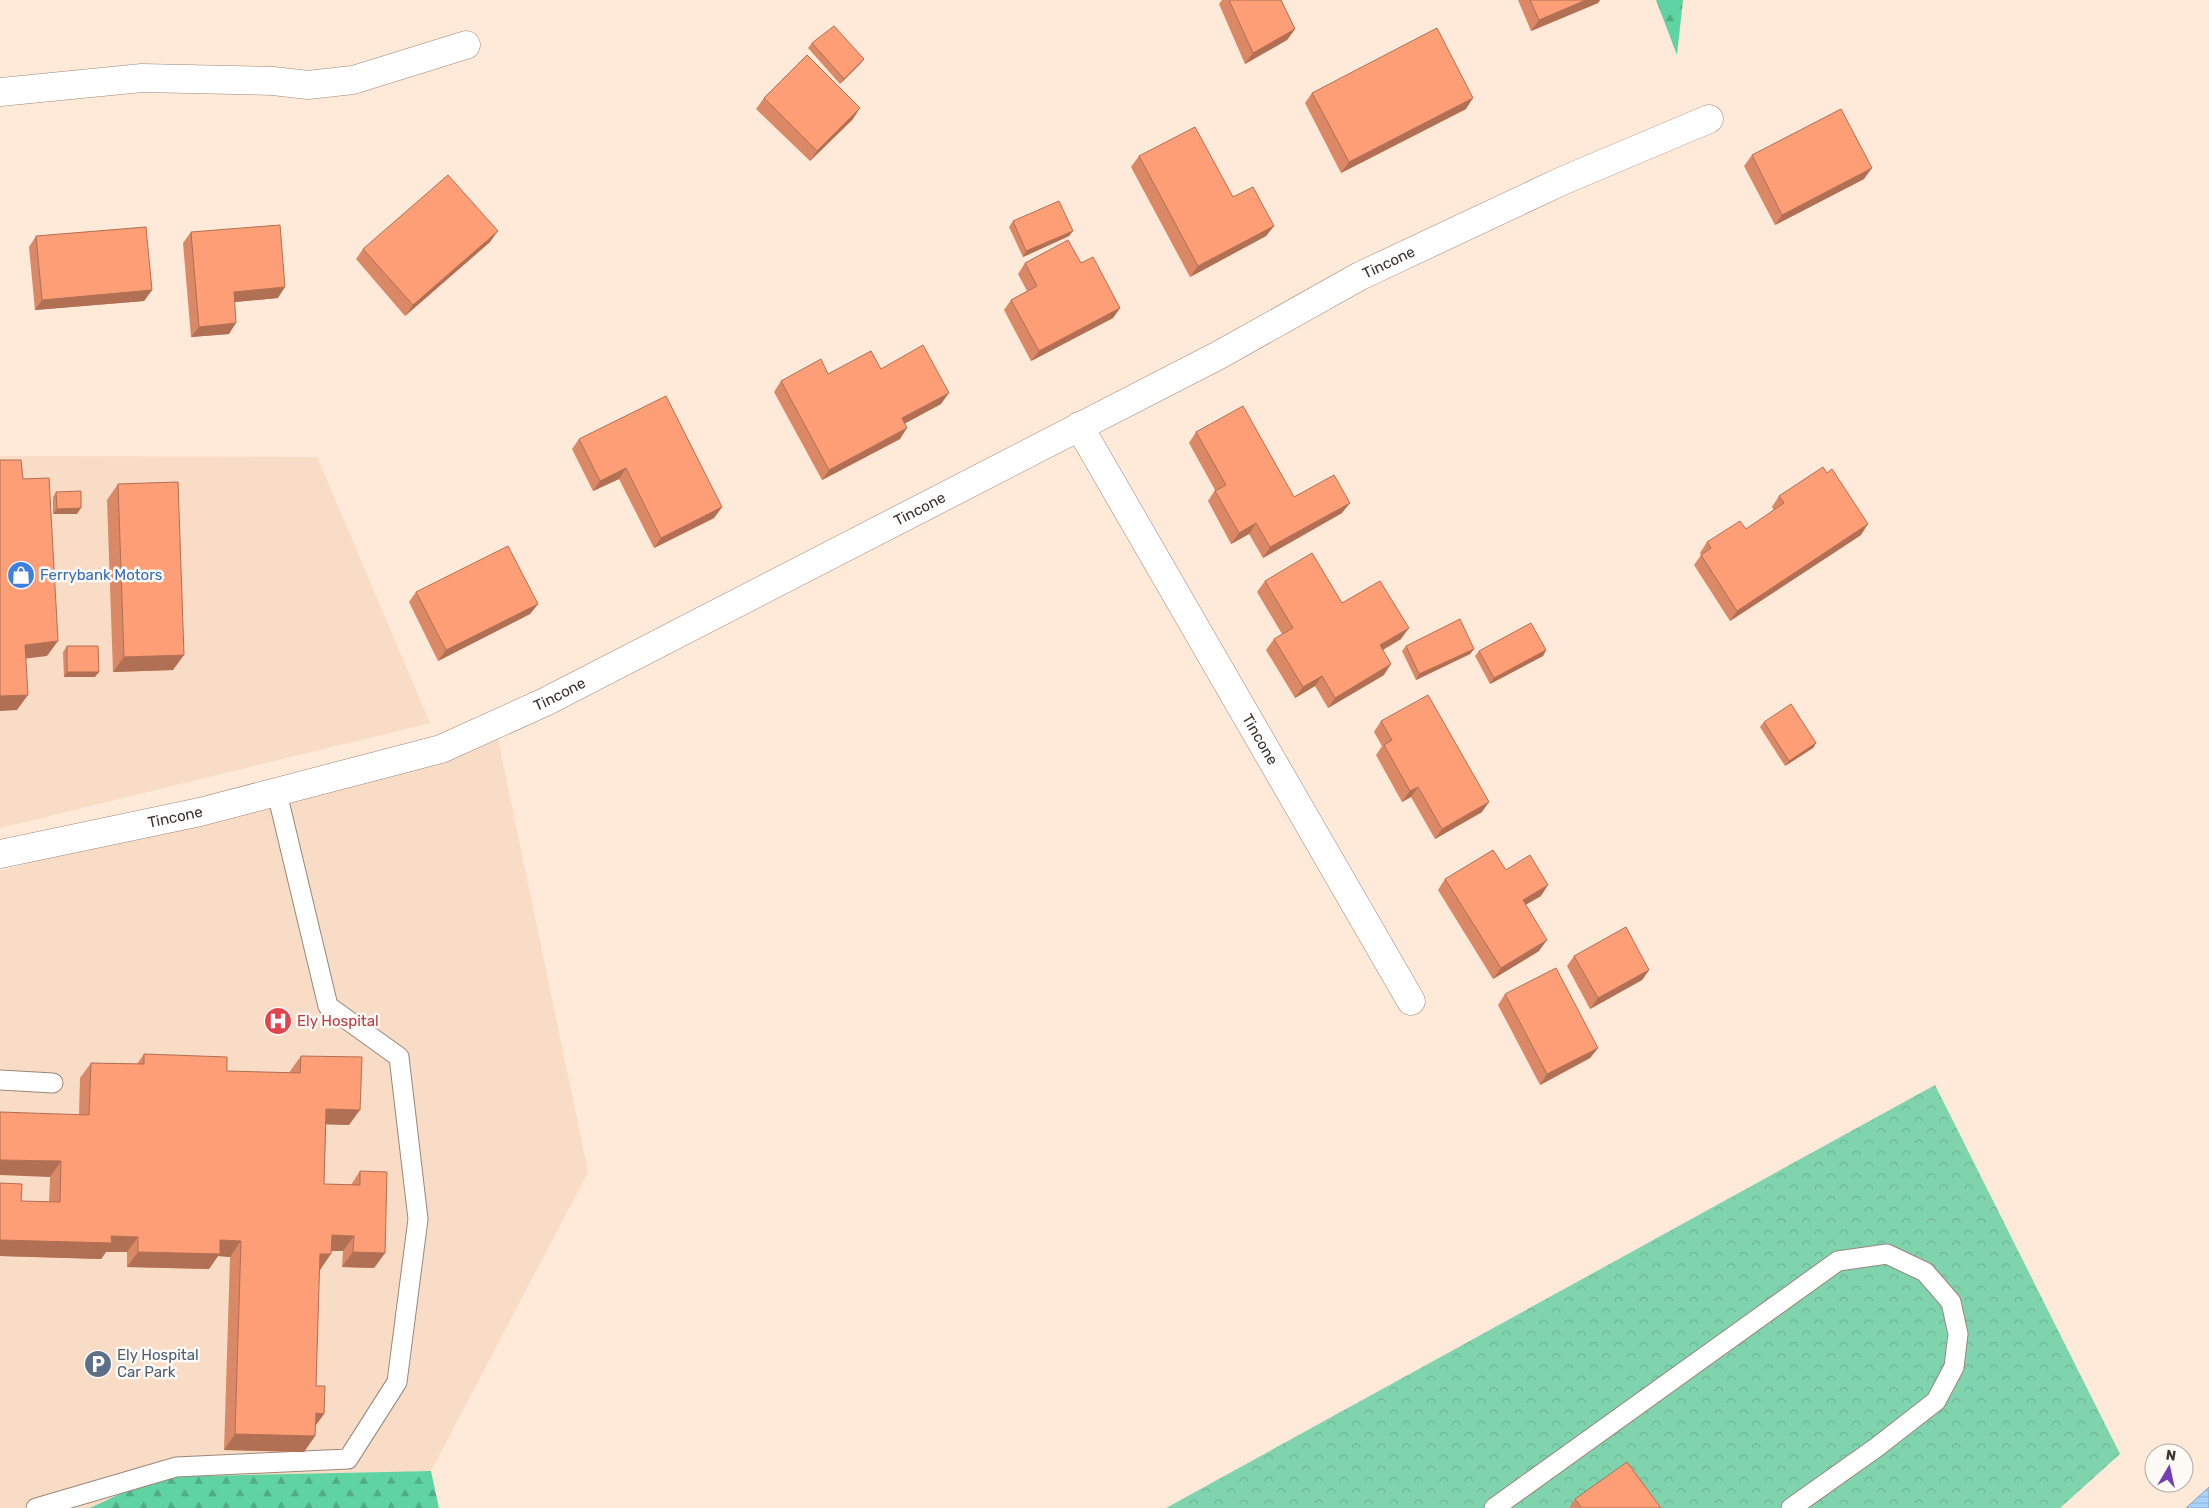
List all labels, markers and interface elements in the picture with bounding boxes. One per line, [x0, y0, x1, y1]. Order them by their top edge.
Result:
street label: Tincone [1360, 242, 1418, 283]
street label: Tincone [891, 488, 949, 530]
shop icon: Ferrybank Motors [6, 560, 36, 590]
place label: Ferrybank Motors [40, 566, 163, 584]
street label: Tincone [531, 674, 589, 715]
street label: Tincone [1238, 711, 1282, 768]
street label: Tincone [146, 803, 204, 832]
hospital icon: Ely Hospital [263, 1006, 293, 1036]
place label: Ely Hospital [297, 1012, 379, 1030]
place label: Ely Hospital Car Park [117, 1346, 199, 1381]
parking icon: Ely Hospital Car Park [83, 1349, 113, 1379]
north arrow [2144, 1443, 2194, 1493]
text: N [2165, 1446, 2177, 1465]

